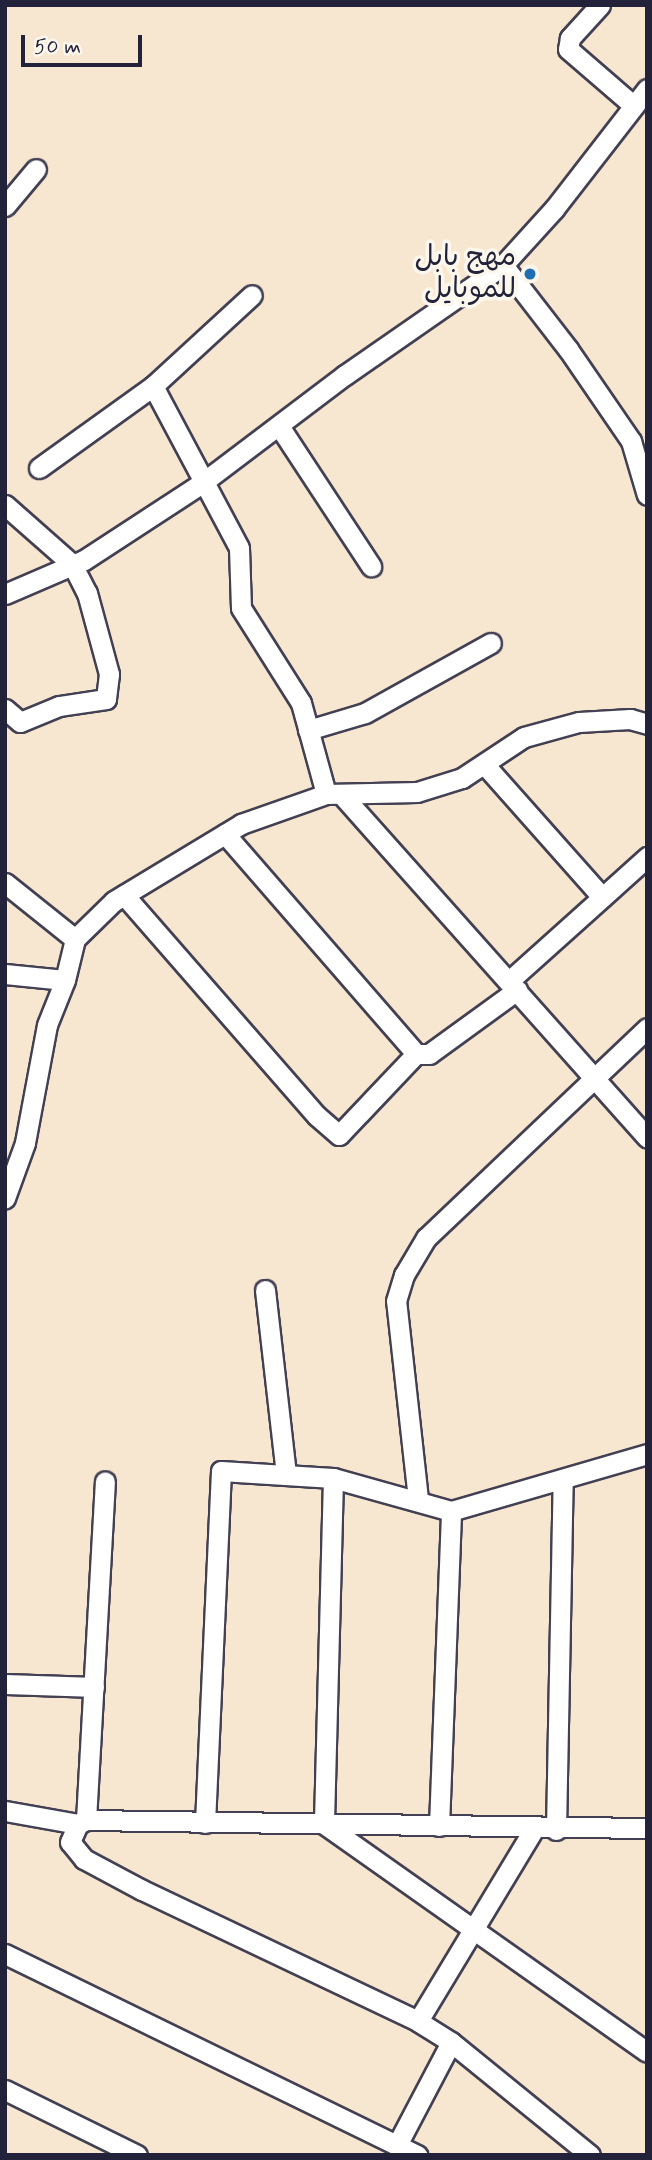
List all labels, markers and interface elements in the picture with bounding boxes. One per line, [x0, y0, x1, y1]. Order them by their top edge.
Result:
scale bar [24, 21, 145, 65]
text: 50 m [34, 33, 81, 61]
place label: مهج بابل للموبايل [415, 241, 516, 307]
marker: مهج بابل للموبايل [522, 266, 538, 282]

